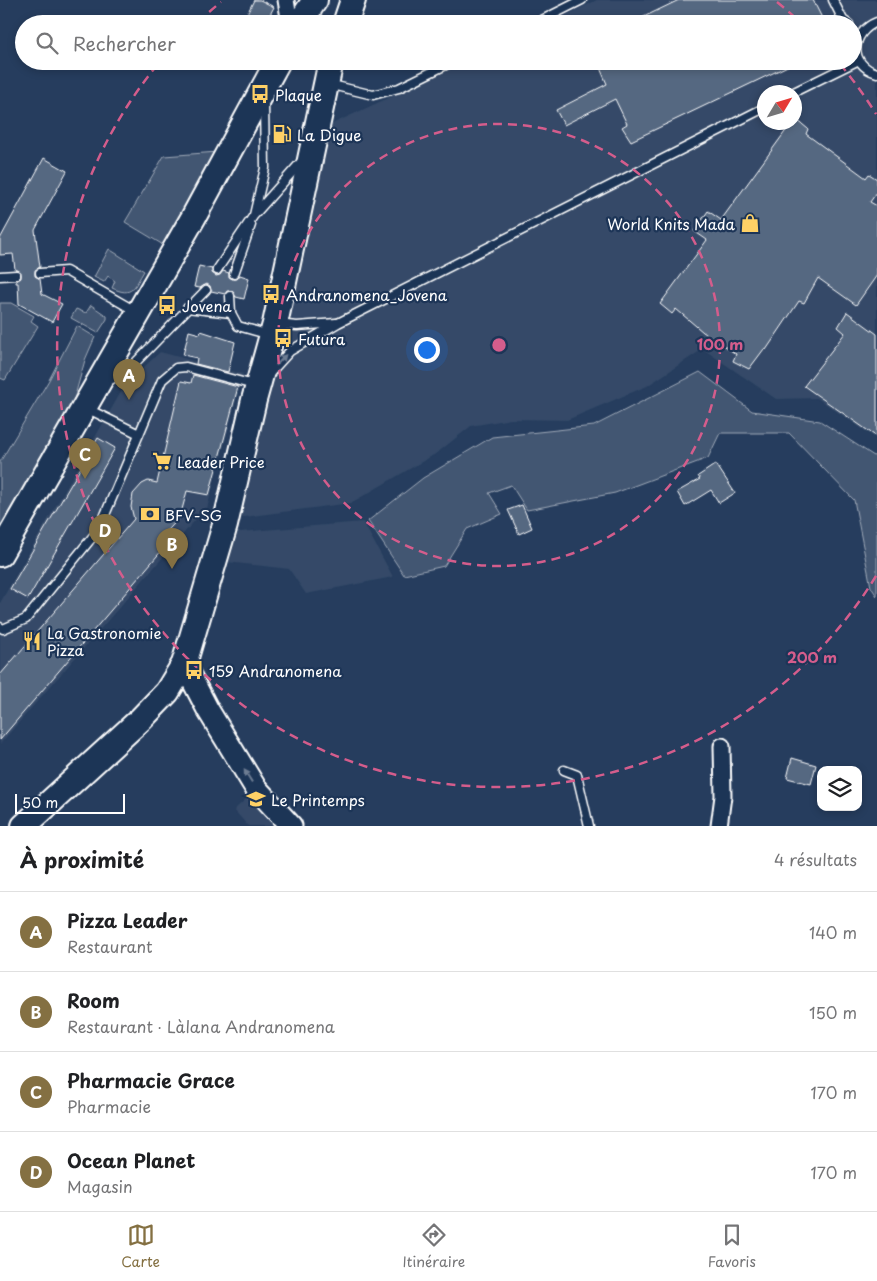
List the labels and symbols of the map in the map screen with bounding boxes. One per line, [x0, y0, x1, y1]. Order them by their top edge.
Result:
bus stop icon: Plaque [249, 83, 271, 105]
place label: Plaque [275, 83, 322, 106]
north arrow [757, 85, 802, 130]
fuel station icon: La Digue [271, 123, 293, 145]
place label: La Digue [297, 123, 362, 146]
place label: World Knits Mada [607, 212, 736, 235]
shop icon: World Knits Mada [739, 212, 761, 234]
bus stop icon: Andranomena_Jovena [260, 283, 282, 305]
place label: Andranomena_Jovena [286, 283, 448, 306]
bus stop icon: Jovena [156, 294, 178, 316]
place label: Jovena [182, 294, 232, 317]
bus stop icon: Futura [272, 327, 294, 349]
place label: Futura [298, 327, 346, 350]
text: 100 m [697, 332, 743, 355]
centre of rings [490, 336, 508, 354]
your location [414, 337, 440, 363]
one-way arrow [275, 354, 287, 366]
pin: A [113, 359, 145, 400]
pin: C [69, 438, 101, 479]
supermarket icon: Leader Price [151, 450, 173, 472]
place label: Leader Price [177, 450, 265, 473]
bank icon: BFV-SG [139, 503, 161, 525]
place label: BFV-SG [165, 503, 222, 526]
pin: D [89, 514, 121, 555]
pin: B [156, 528, 188, 569]
place label: La Gastronomie Pizza [47, 621, 162, 661]
restaurant icon: La Gastronomie Pizza [21, 630, 43, 652]
text: 200 m [787, 645, 837, 668]
bus stop icon: 159 Andranomena [183, 659, 205, 681]
place label: 159 Andranomena [209, 659, 342, 682]
one-way arrow [243, 769, 252, 782]
school or university icon: Le Printemps [245, 788, 267, 810]
place label: Le Printemps [271, 788, 365, 811]
scale bar [15, 791, 125, 814]

